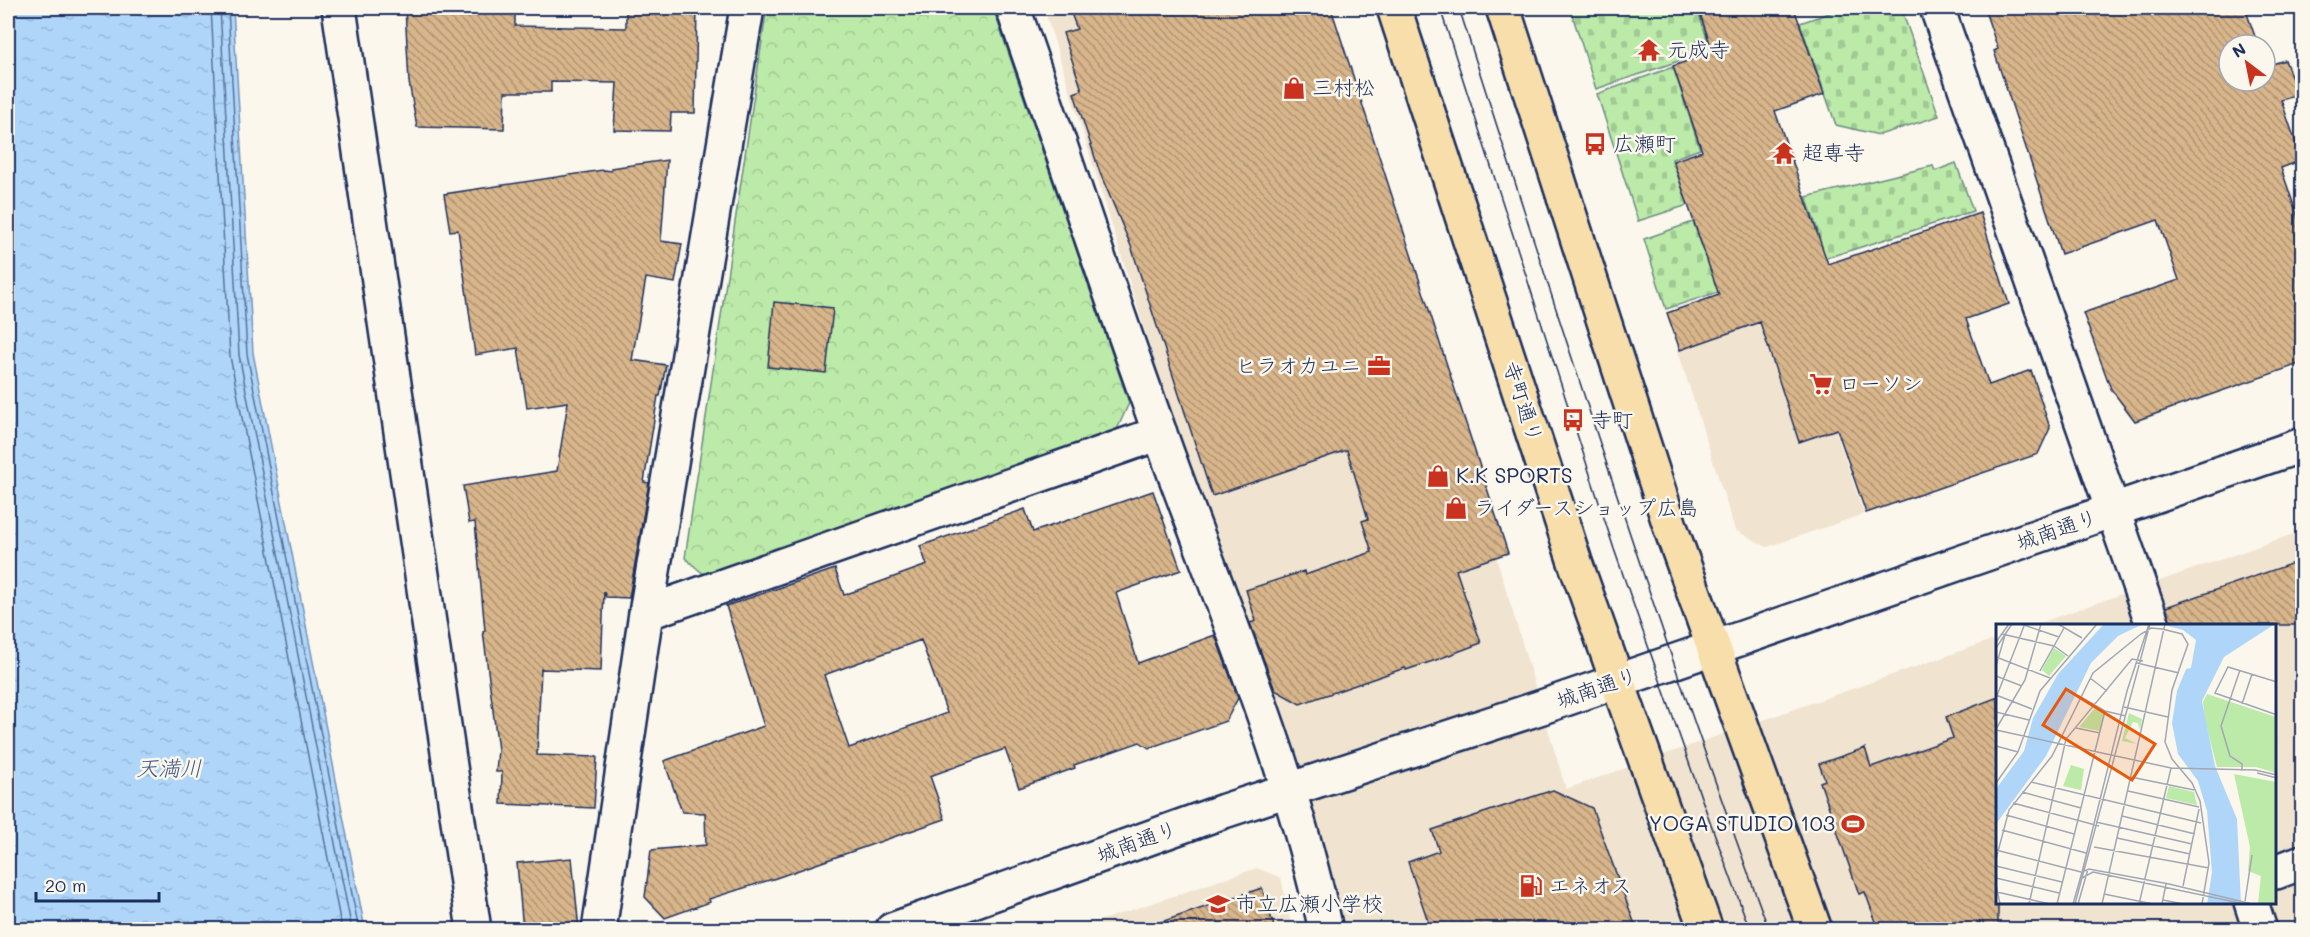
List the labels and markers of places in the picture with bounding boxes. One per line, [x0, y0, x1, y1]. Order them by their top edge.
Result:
place label: 元成寺 [1667, 35, 1730, 62]
temple icon: 元成寺 [1636, 37, 1662, 63]
place label: 三村松 [1312, 73, 1375, 100]
shop icon: 三村松 [1281, 75, 1307, 101]
place label: 広瀬町 [1613, 129, 1676, 156]
bus stop icon: 広瀬町 [1582, 131, 1608, 157]
place label: 超専寺 [1802, 138, 1865, 165]
temple icon: 超専寺 [1771, 140, 1797, 166]
place label: ヒラオカユニ [1235, 351, 1361, 378]
office icon: ヒラオカユニ [1366, 353, 1392, 379]
place label: ローソン [1839, 369, 1923, 396]
supermarket icon: ローソン [1808, 371, 1834, 397]
place label: 寺町 [1591, 405, 1633, 432]
bus stop icon: 寺町 [1560, 407, 1586, 433]
place label: K.K SPORTS [1456, 461, 1573, 488]
shop icon: K.K SPORTS [1425, 463, 1451, 489]
place label: ライダースショップ広島 [1474, 493, 1699, 520]
shop icon: ライダースショップ広島 [1443, 495, 1469, 521]
place label: YOGA STUDIO 103 [1649, 809, 1835, 836]
sports icon: YOGA STUDIO 103 [1840, 811, 1866, 837]
place label: エネオス [1549, 871, 1632, 898]
fuel station icon: エネオス [1518, 873, 1544, 899]
place label: 市立広瀬小学校 [1236, 889, 1383, 916]
school or university icon: 市立広瀬小学校 [1205, 891, 1231, 917]

